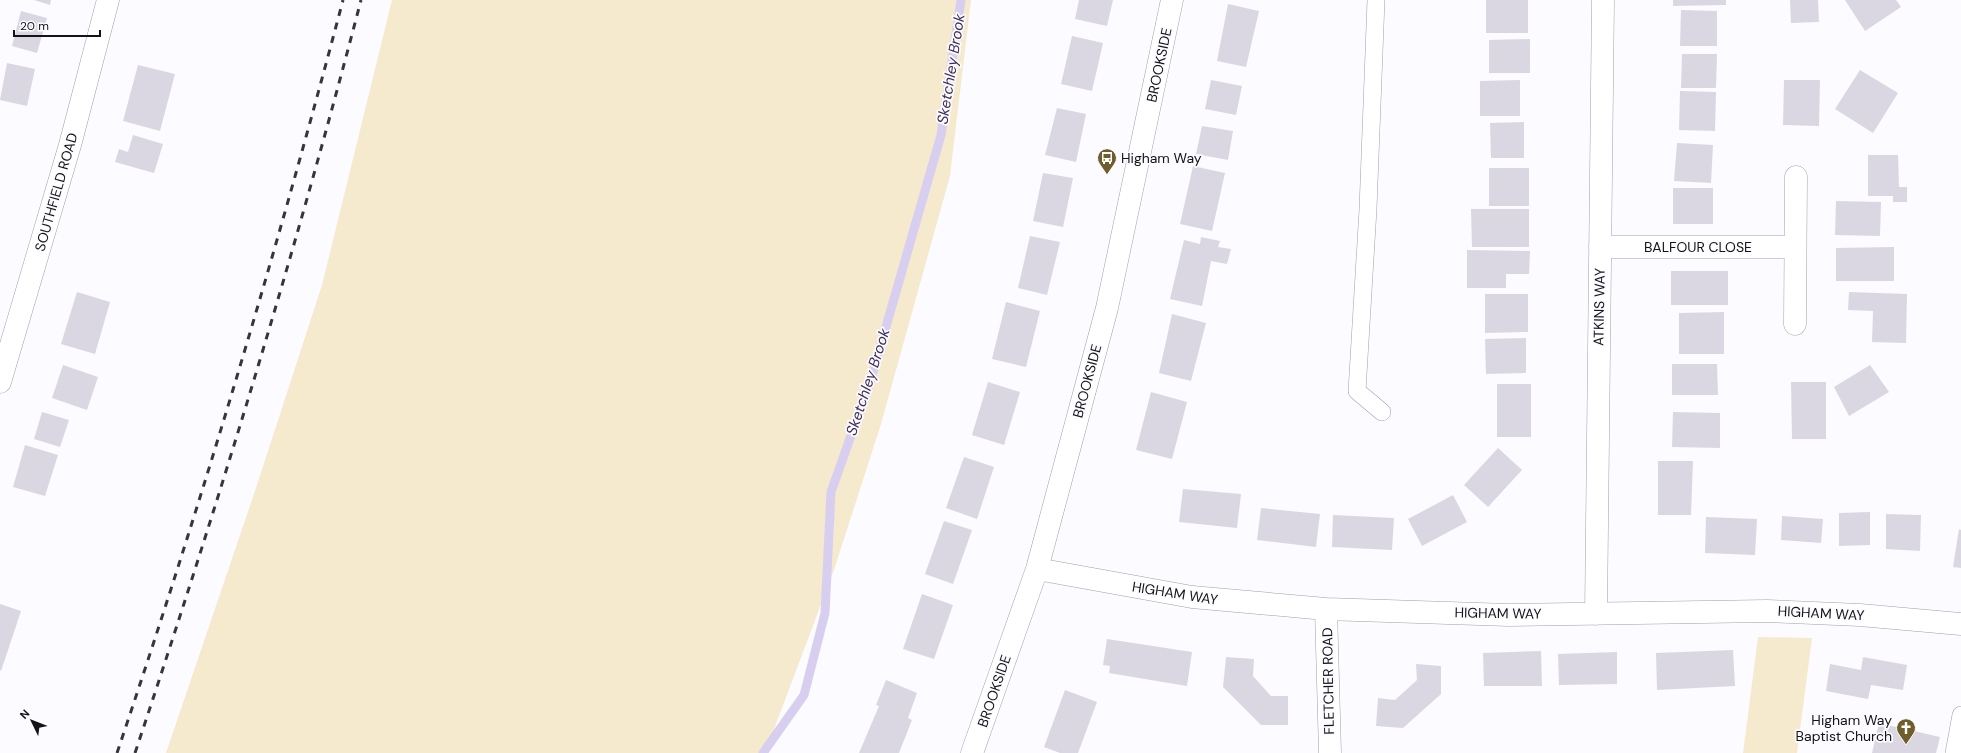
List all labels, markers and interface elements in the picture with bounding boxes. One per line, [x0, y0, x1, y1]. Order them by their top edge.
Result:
scale bar [14, 12, 100, 38]
water label: Sketchley Brook [932, 12, 970, 126]
text: 20 m [20, 18, 49, 34]
street label: BROOKSIDE [1142, 26, 1176, 104]
street label: SOUTHFIELD ROAD [30, 131, 82, 253]
bus stop icon: Higham Way [1096, 147, 1118, 175]
place label: Higham Way [1121, 149, 1202, 167]
street label: BALFOUR CLOSE [1644, 238, 1752, 256]
street label: ATKINS WAY [1589, 268, 1609, 346]
water label: Sketchley Brook [841, 326, 895, 438]
street label: BROOKSIDE [1069, 342, 1105, 420]
street label: HIGHAM WAY [1131, 577, 1219, 609]
street label: HIGHAM WAY [1777, 602, 1865, 624]
street label: HIGHAM WAY [1454, 603, 1542, 623]
street label: FLETCHER ROAD [1318, 627, 1338, 735]
street label: BROOKSIDE [973, 652, 1015, 730]
north arrow [12, 701, 52, 741]
text: N [17, 706, 33, 722]
place label: Higham Way Baptist Church [1796, 711, 1892, 745]
church icon: Higham Way Baptist Church [1895, 717, 1917, 745]

